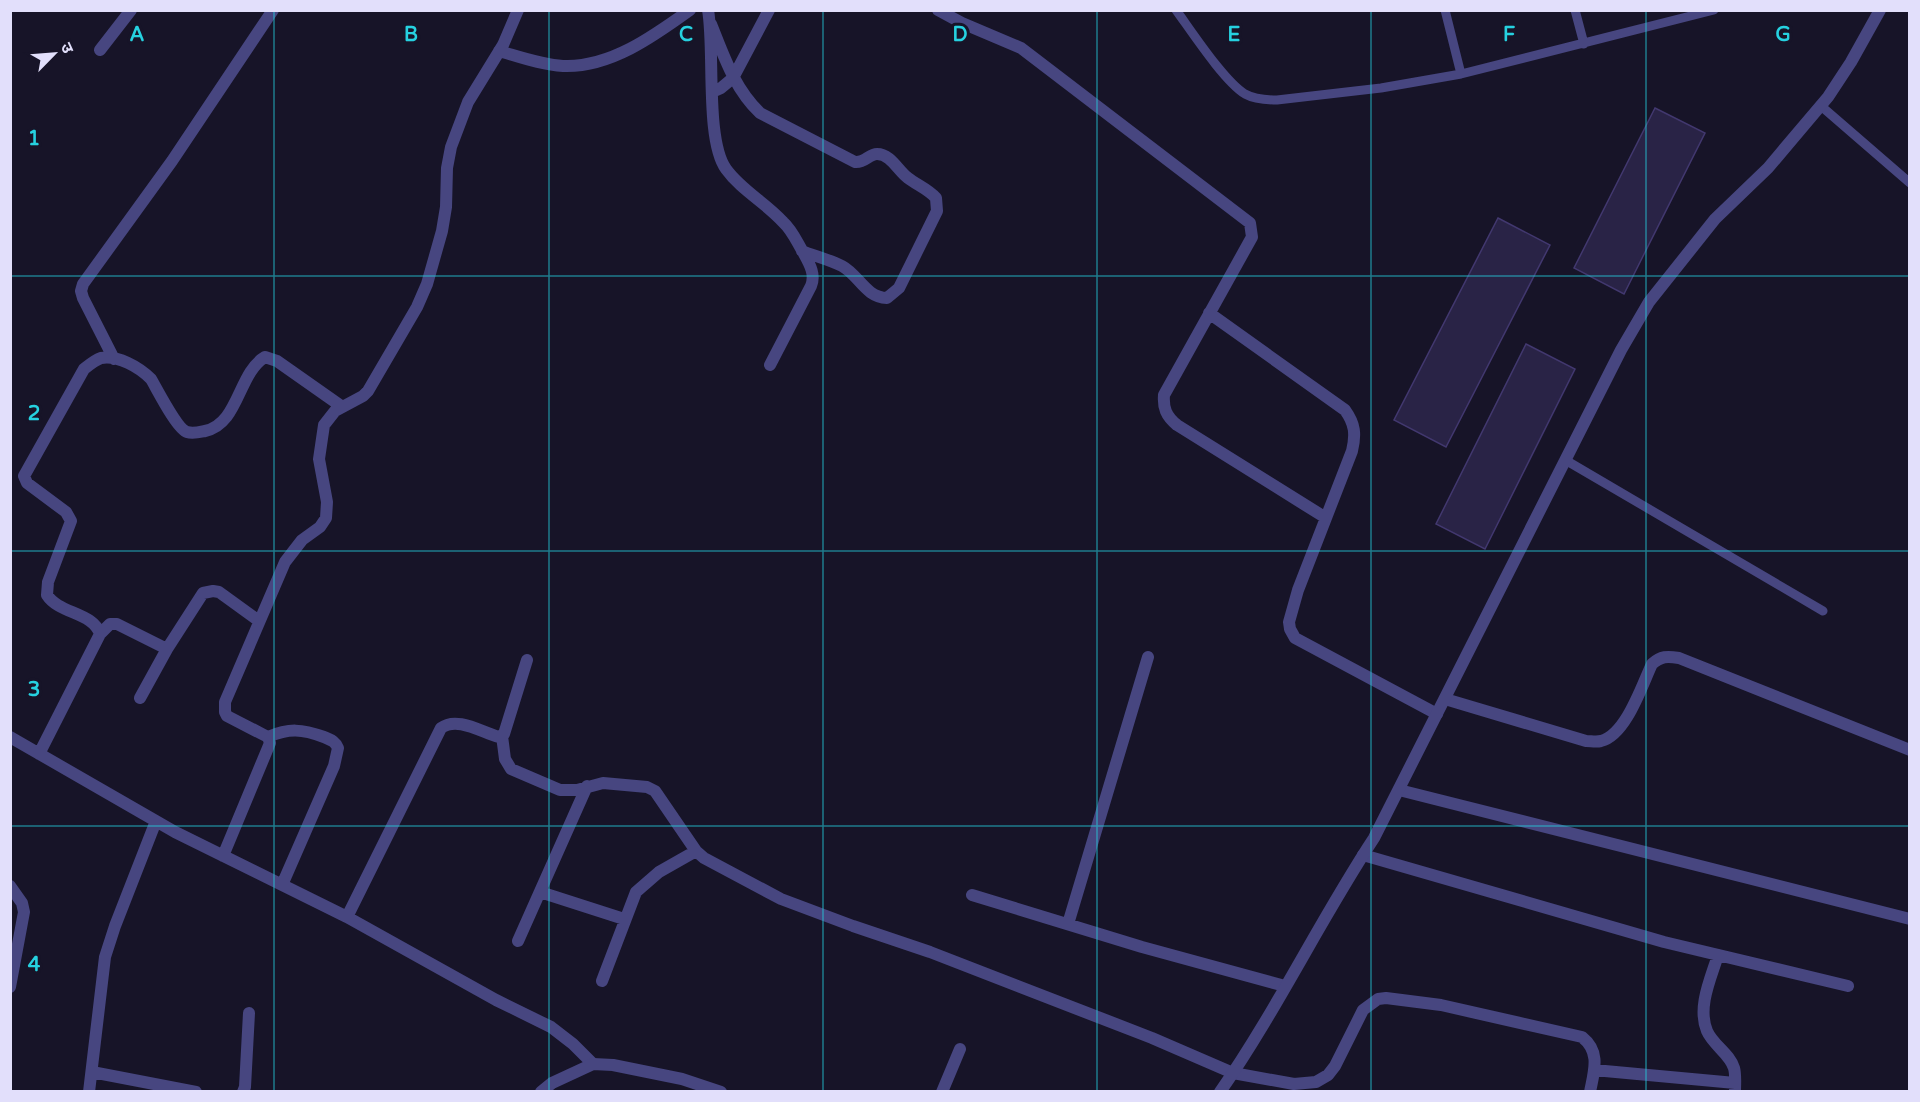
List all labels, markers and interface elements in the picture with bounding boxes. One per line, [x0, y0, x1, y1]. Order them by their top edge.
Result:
text: A [130, 23, 145, 47]
text: B [404, 23, 418, 47]
text: C [679, 23, 693, 47]
text: D [952, 23, 968, 47]
text: E [1228, 23, 1241, 47]
text: F [1503, 23, 1515, 47]
text: G [1775, 23, 1791, 47]
north arrow [24, 24, 84, 84]
text: उ [56, 40, 78, 57]
text: 1 [28, 127, 40, 151]
text: 2 [28, 402, 40, 426]
text: 3 [28, 678, 40, 702]
text: 4 [28, 953, 41, 977]

